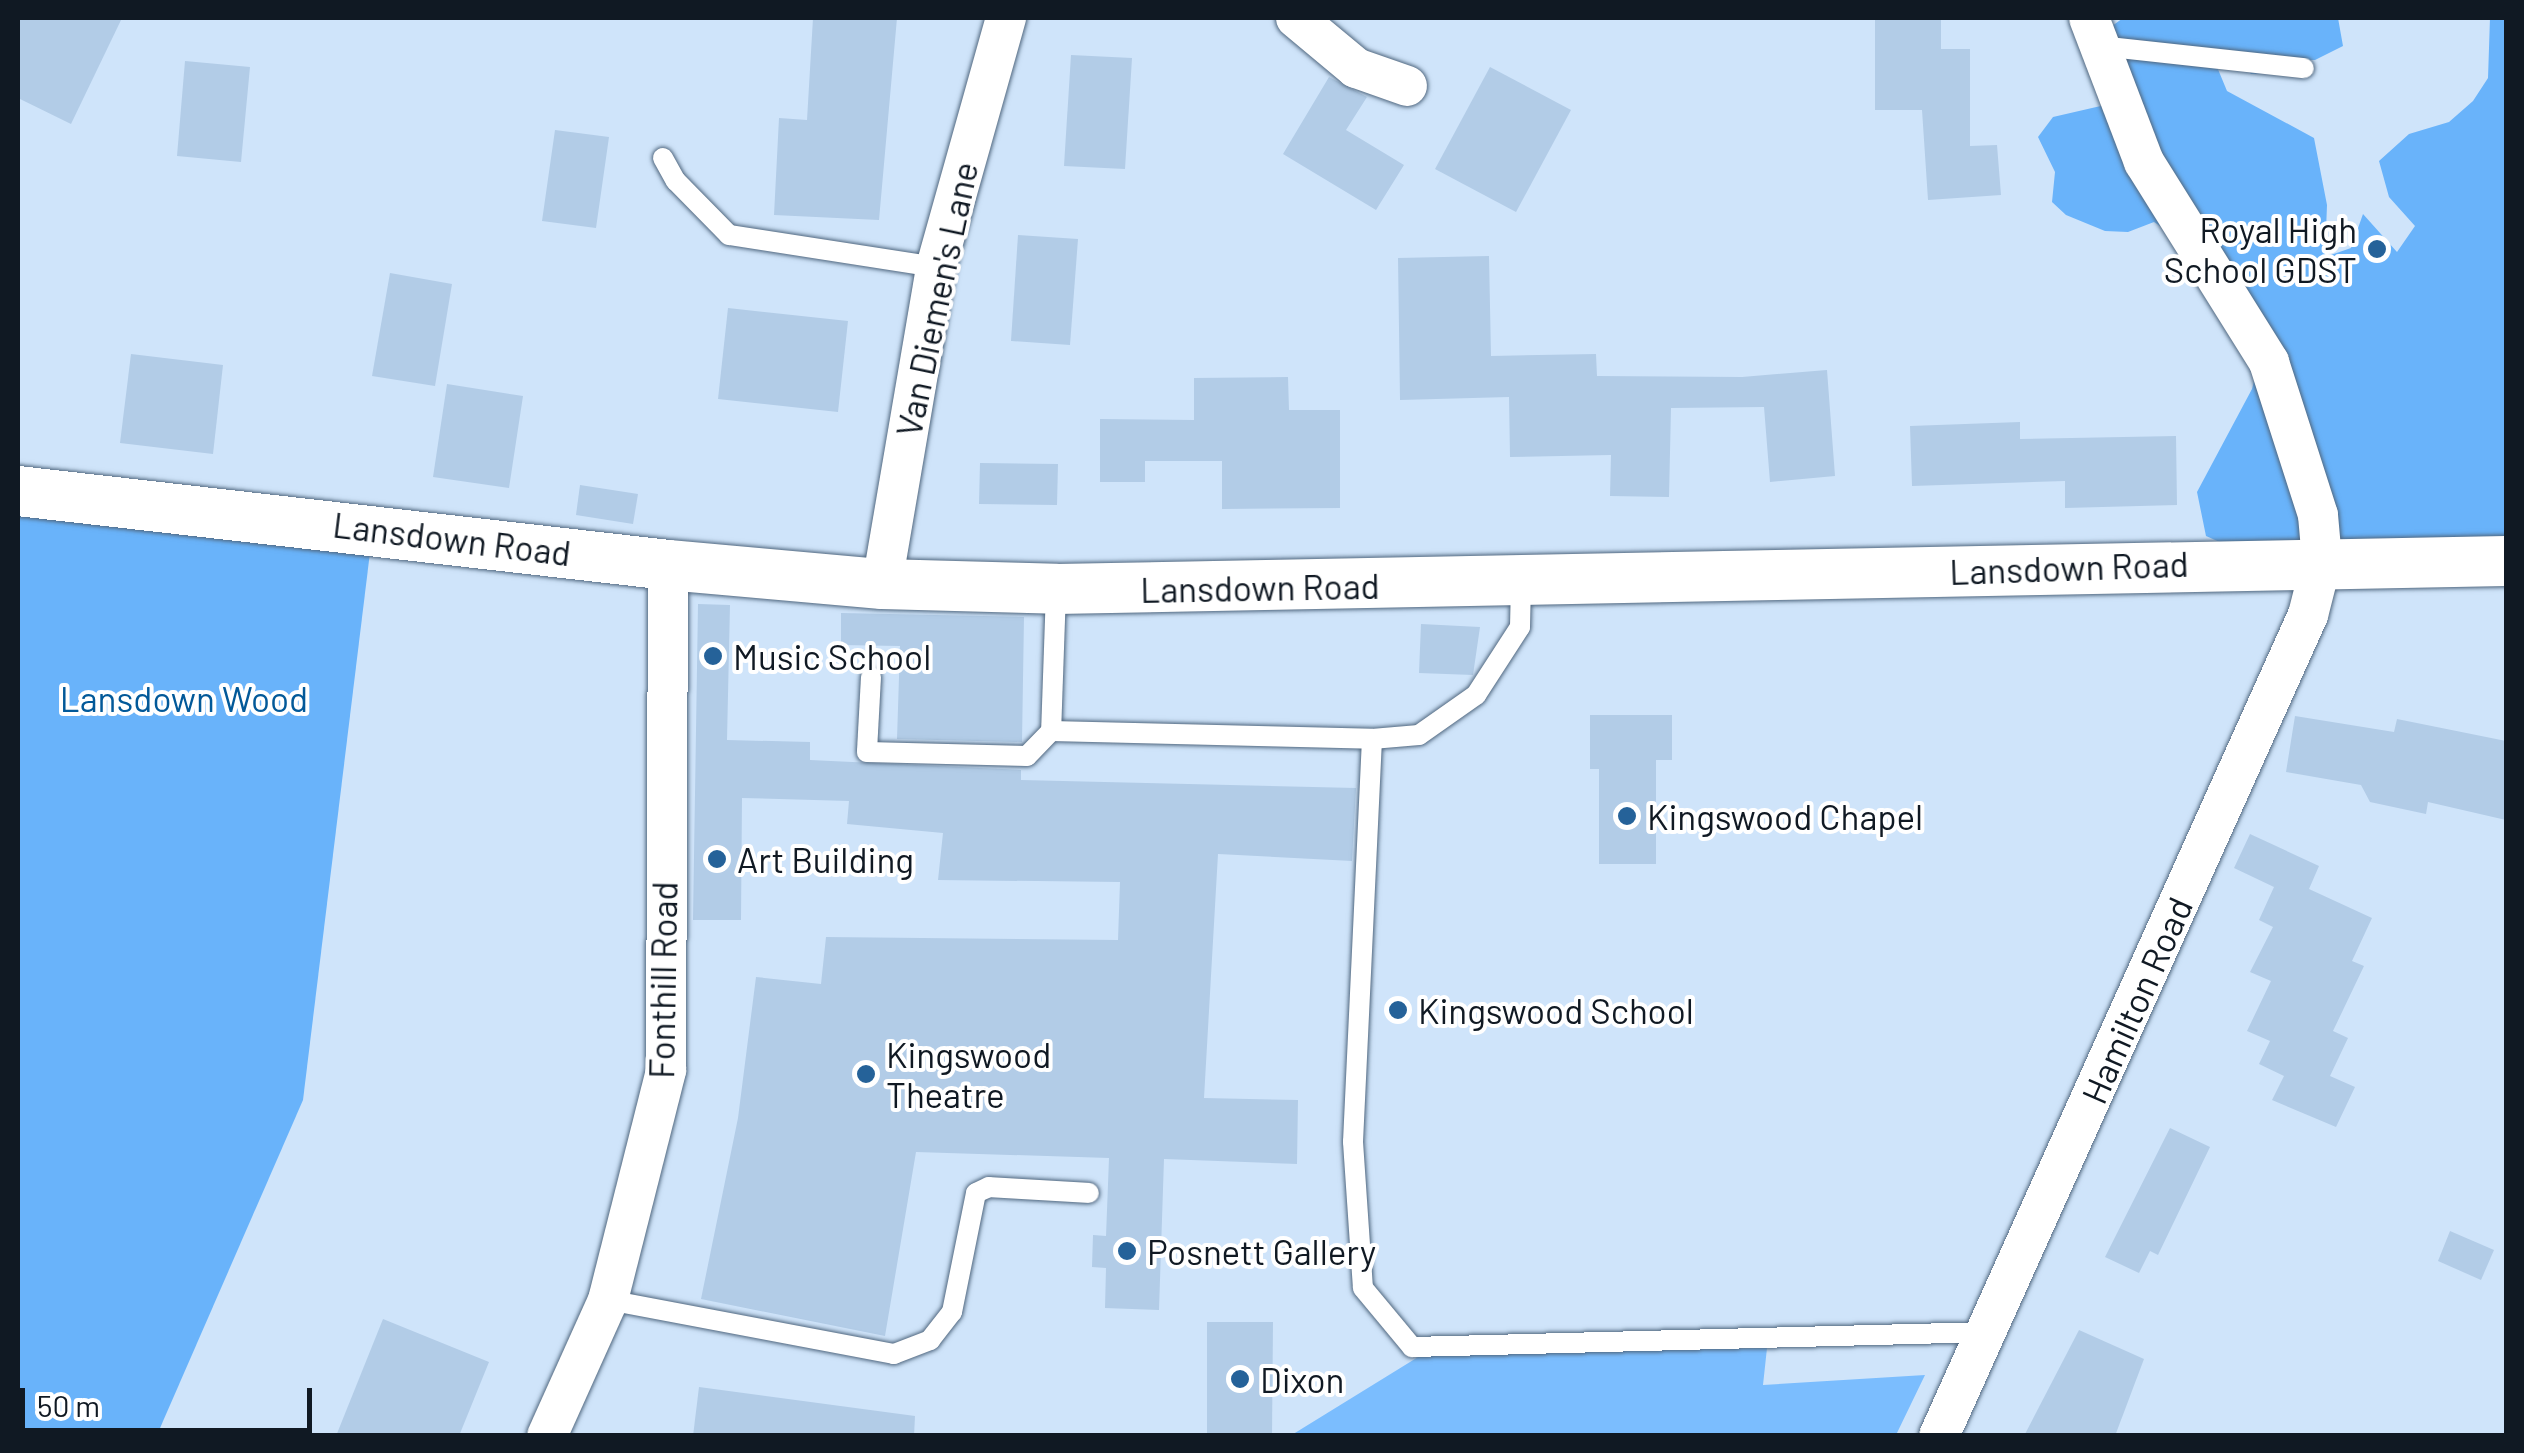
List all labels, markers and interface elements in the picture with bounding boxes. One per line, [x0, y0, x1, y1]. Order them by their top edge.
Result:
street label: Van Diemen's Lane [886, 158, 986, 440]
place label: Royal High School GDST [2164, 208, 2357, 290]
marker: Royal High School GDST [2366, 238, 2388, 260]
street label: Lansdown Road [331, 503, 573, 573]
street label: Lansdown Road [1949, 542, 2189, 592]
street label: Lansdown Road [1140, 564, 1380, 610]
place label: Music School [733, 635, 931, 677]
marker: Music School [702, 645, 724, 667]
park label: Lansdown Wood [60, 677, 308, 719]
place label: Kingswood Chapel [1647, 795, 1923, 837]
marker: Kingswood Chapel [1616, 805, 1638, 827]
place label: Art Building [737, 838, 914, 880]
marker: Art Building [706, 848, 728, 870]
street label: Fonthill Road [639, 881, 685, 1079]
street label: Hamilton Road [2072, 890, 2200, 1110]
place label: Kingswood School [1418, 989, 1694, 1031]
marker: Kingswood School [1387, 999, 1409, 1021]
place label: Kingswood Theatre [886, 1033, 1051, 1115]
marker: Kingswood Theatre [855, 1063, 877, 1085]
place label: Posnett Gallery [1147, 1230, 1376, 1272]
marker: Posnett Gallery [1116, 1240, 1138, 1262]
place label: Dixon [1260, 1358, 1344, 1400]
scale bar [25, 1368, 318, 1430]
marker: Dixon [1229, 1368, 1251, 1390]
text: 50 m [37, 1387, 100, 1423]

